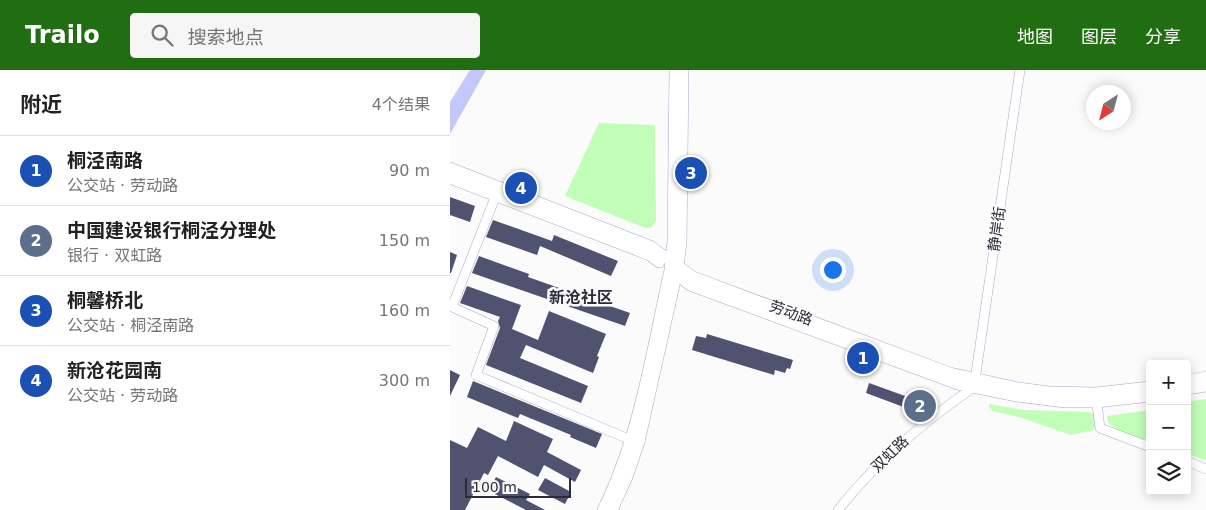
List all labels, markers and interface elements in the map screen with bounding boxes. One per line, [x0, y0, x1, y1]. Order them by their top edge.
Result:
search box [130, 13, 480, 58]
text: Trailo [25, 21, 100, 49]
icon: search [148, 21, 176, 49]
text: 搜索地点 [188, 26, 264, 48]
text: 地图 [1017, 26, 1053, 47]
text: 图层 [1081, 26, 1117, 47]
text: 分享 [1145, 26, 1181, 47]
north arrow [1086, 85, 1131, 130]
text: 附近 [20, 93, 62, 117]
text: 4个结果 [372, 95, 430, 114]
text: 桐泾南路 [67, 149, 143, 171]
pin: 3 [675, 154, 707, 192]
text: 1 [30, 161, 42, 180]
text: 90 m [389, 161, 430, 180]
pin: 4 [505, 169, 537, 207]
text: 公交站 · 劳动路 [67, 176, 178, 195]
street label: 静岸街 [985, 205, 1009, 253]
text: 中国建设银行桐泾分理处 [67, 219, 276, 241]
text: 2 [30, 231, 42, 250]
text: 150 m [379, 231, 430, 250]
text: 银行 · 双虹路 [67, 246, 162, 265]
your location [820, 257, 846, 283]
district label: 新沧社区 [549, 288, 613, 307]
text: 桐馨桥北 [67, 289, 143, 311]
street label: 劳动路 [767, 297, 815, 329]
text: 3 [30, 301, 42, 320]
text: 160 m [379, 301, 430, 320]
text: 公交站 · 桐泾南路 [67, 316, 194, 335]
pin: 1 [847, 339, 879, 377]
text: 新沧花园南 [67, 359, 162, 381]
map controls [1146, 360, 1191, 495]
button: + [1146, 360, 1191, 405]
text: 4 [30, 371, 42, 390]
text: 300 m [379, 371, 430, 390]
text: 公交站 · 劳动路 [67, 386, 178, 405]
pin: 2 [904, 387, 936, 425]
button: − [1146, 405, 1191, 450]
street label: 双虹路 [868, 432, 912, 476]
button: layers [1146, 450, 1191, 495]
scale bar [465, 475, 571, 498]
text: 100 m [472, 479, 517, 495]

